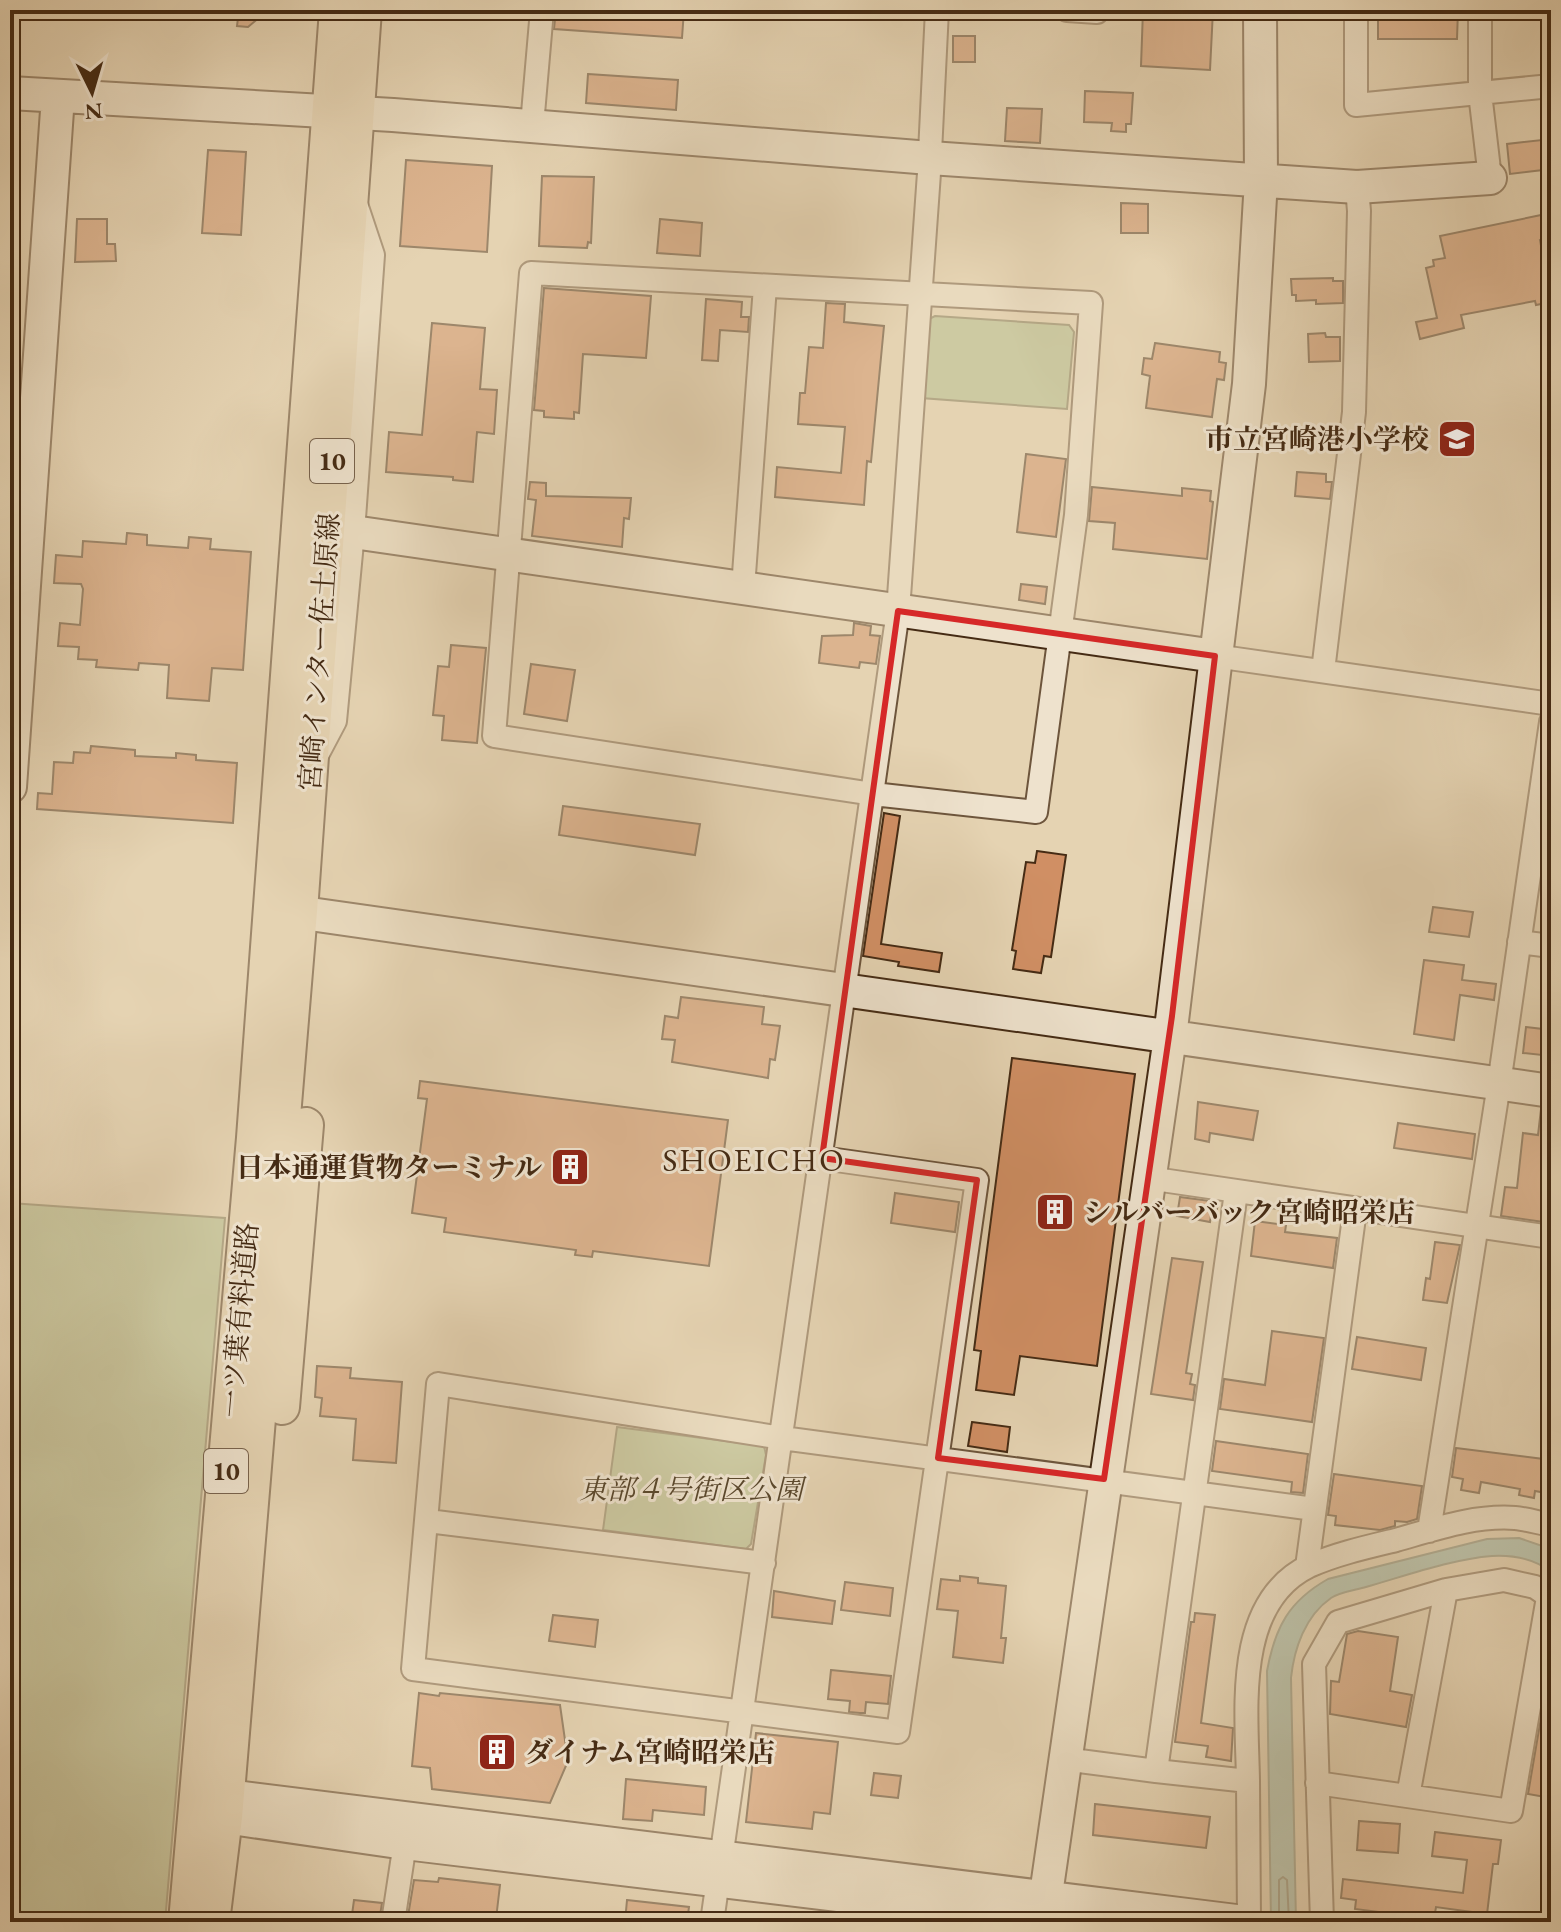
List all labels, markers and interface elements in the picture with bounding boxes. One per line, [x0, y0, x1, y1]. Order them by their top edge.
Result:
north arrow [52, 52, 132, 132]
text: N [83, 96, 104, 127]
school or university icon: 市立宮崎港小学校 [1436, 418, 1478, 460]
place label: 市立宮崎港小学校 [1205, 421, 1429, 457]
road number: 10 [310, 439, 354, 483]
street label: 宮崎インター佐土原線 [291, 512, 347, 792]
district label: SHOEICHO [662, 1139, 846, 1181]
building icon: 日本通運貨物ターミナル [549, 1146, 591, 1188]
place label: 日本通運貨物ターミナル [235, 1149, 542, 1185]
building icon: シルバーバック宮崎昭栄店 [1034, 1191, 1076, 1233]
place label: シルバーバック宮崎昭栄店 [1083, 1194, 1415, 1230]
street label: 一ツ葉有料道路 [213, 1221, 265, 1419]
road number: 10 [204, 1449, 248, 1493]
park label: 東部４号街区公園 [579, 1471, 807, 1507]
building icon: ダイナム宮崎昭栄店 [476, 1731, 518, 1773]
place label: ダイナム宮崎昭栄店 [525, 1734, 775, 1770]

